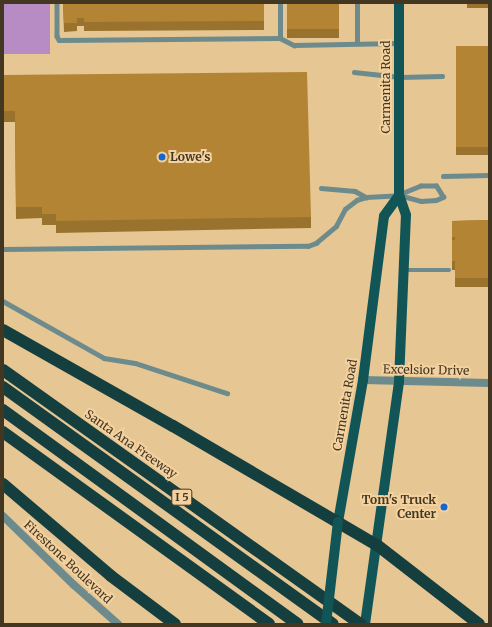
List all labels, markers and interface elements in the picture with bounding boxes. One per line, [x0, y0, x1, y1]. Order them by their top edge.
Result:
street label: Carmenita Road [379, 41, 393, 133]
place label: Lowe's [170, 150, 210, 164]
marker: Lowe's [157, 152, 167, 162]
street label: Carmenita Road [330, 358, 360, 452]
street label: Excelsior Drive [383, 362, 469, 378]
street label: Santa Ana Freeway [82, 407, 180, 481]
road number: I 5 [171, 488, 193, 506]
place label: Tom's Truck Center [362, 493, 436, 521]
marker: Tom's Truck Center [439, 502, 449, 512]
street label: Firestone Boulevard [21, 517, 115, 607]

